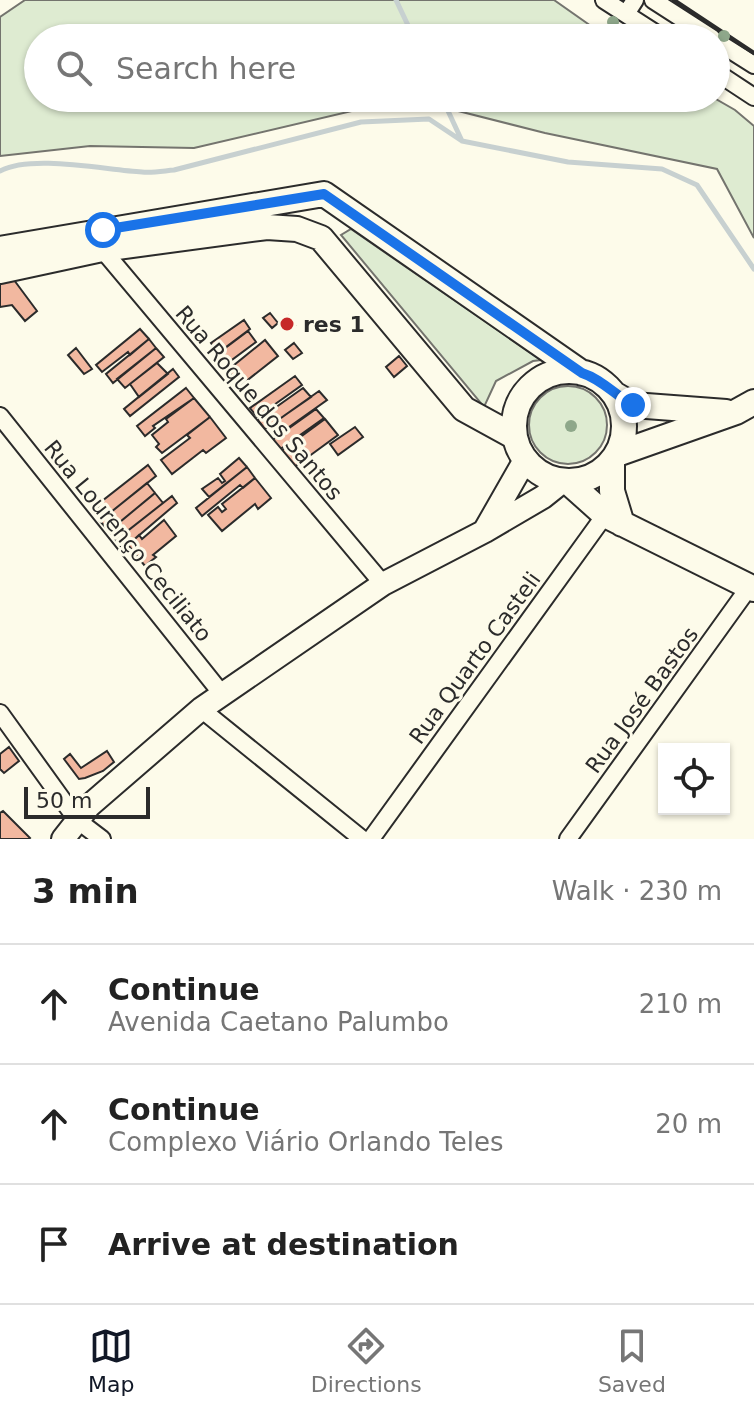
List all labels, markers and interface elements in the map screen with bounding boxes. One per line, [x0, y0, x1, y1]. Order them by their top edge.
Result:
search box [24, 24, 730, 112]
icon: search [52, 46, 96, 90]
text: Search here [116, 51, 296, 86]
route start [85, 212, 121, 248]
street label: Rua Roque dos Santos [170, 301, 348, 505]
place label: res 1 [303, 312, 365, 337]
marker: res 1 [278, 315, 296, 333]
route end [615, 387, 651, 423]
street label: Rua Lourenço Ceciliato [39, 435, 217, 647]
street label: Rua Quarto Casteli [404, 567, 546, 749]
street label: Rua José Bastos [581, 622, 703, 778]
map controls [658, 743, 730, 815]
button: locate [658, 743, 730, 815]
scale bar [24, 783, 150, 819]
text: 50 m [36, 788, 92, 813]
text: 3 min [32, 871, 139, 911]
text: Walk · 230 m [552, 876, 722, 906]
text: Continue [108, 972, 260, 1007]
icon: ahead [32, 982, 76, 1026]
text: 210 m [639, 989, 722, 1019]
text: Avenida Caetano Palumbo [108, 1007, 449, 1037]
text: Continue [108, 1092, 260, 1127]
icon: ahead [32, 1102, 76, 1146]
text: 20 m [655, 1109, 722, 1139]
text: Complexo Viário Orlando Teles [108, 1127, 504, 1157]
icon: arrive [32, 1222, 76, 1266]
text: Arrive at destination [108, 1227, 459, 1262]
tab: Map [88, 1324, 135, 1397]
tab: Directions [311, 1324, 422, 1397]
tab: Saved [598, 1324, 666, 1397]

